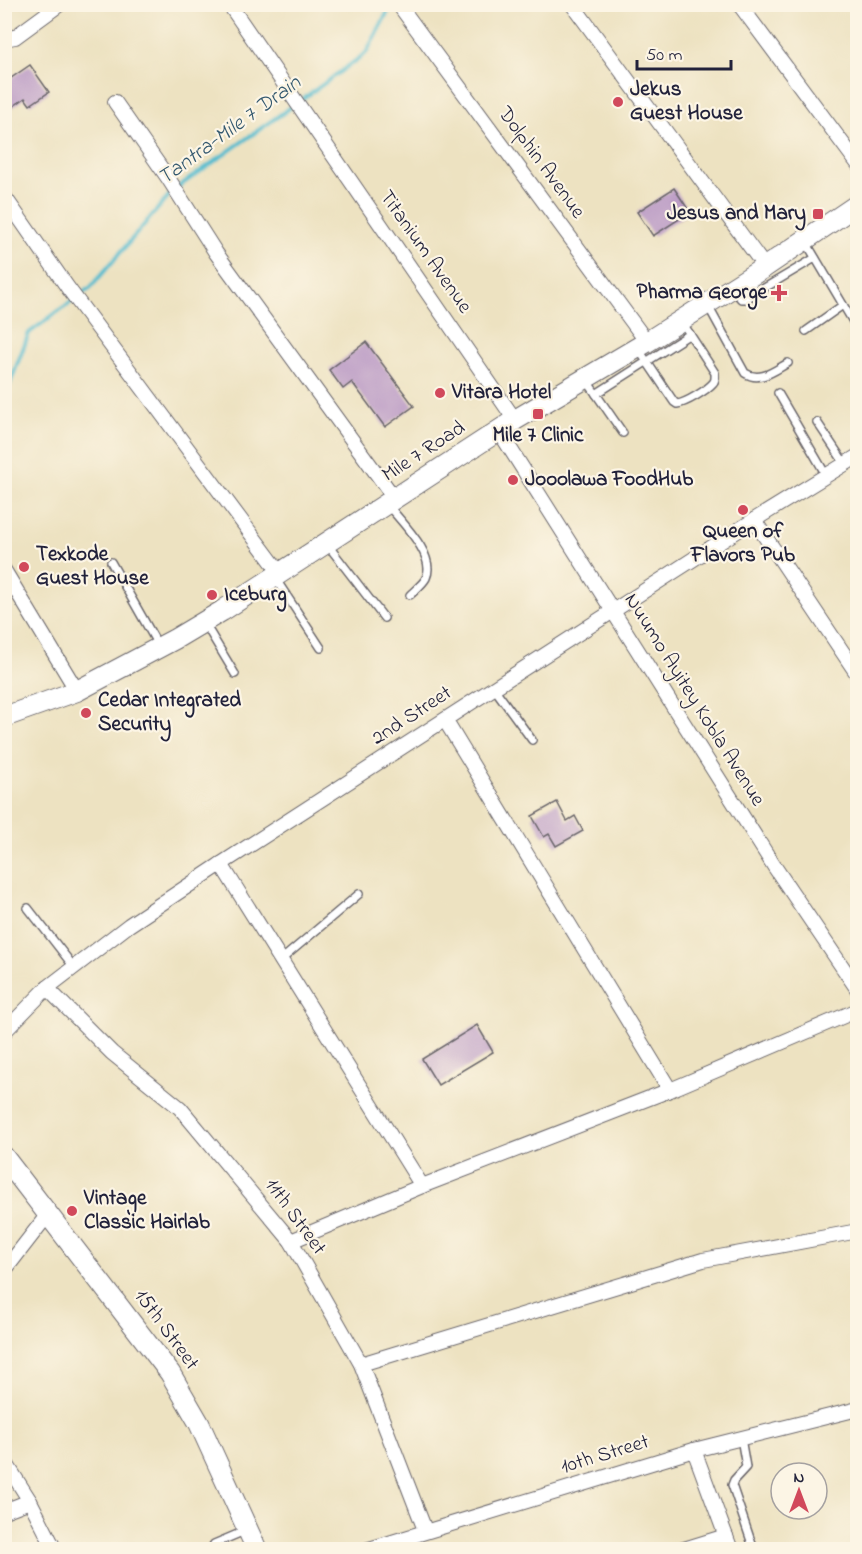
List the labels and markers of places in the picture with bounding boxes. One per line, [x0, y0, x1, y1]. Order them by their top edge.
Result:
place label: Jekus Guest House [630, 75, 743, 129]
marker: Jekus Guest House [611, 95, 625, 109]
place label: Jesus and Mary [667, 199, 806, 231]
marker: Jesus and Mary [811, 207, 825, 221]
place label: Pharma George [637, 278, 768, 310]
marker: Pharma George [772, 286, 786, 300]
place label: Vitara Hotel [451, 378, 552, 408]
marker: Vitara Hotel [433, 386, 447, 400]
marker: Mile 7 Clinic [531, 407, 545, 421]
place label: Mile 7 Clinic [493, 421, 584, 451]
place label: Jooolawa FoodHub [525, 465, 694, 495]
marker: Jooolawa FoodHub [506, 473, 520, 487]
marker: Queen of Flavors Pub [736, 503, 750, 517]
place label: Queen of Flavors Pub [690, 517, 796, 571]
place label: Texkode Guest House [36, 540, 149, 594]
marker: Texkode Guest House [17, 560, 31, 574]
place label: Iceburg [224, 580, 287, 612]
marker: Iceburg [205, 588, 219, 602]
place label: Cedar Integrated Security [98, 686, 241, 742]
marker: Cedar Integrated Security [79, 706, 93, 720]
place label: Vintage Classic Hairlab [83, 1184, 211, 1238]
marker: Vintage Classic Hairlab [65, 1204, 79, 1218]

